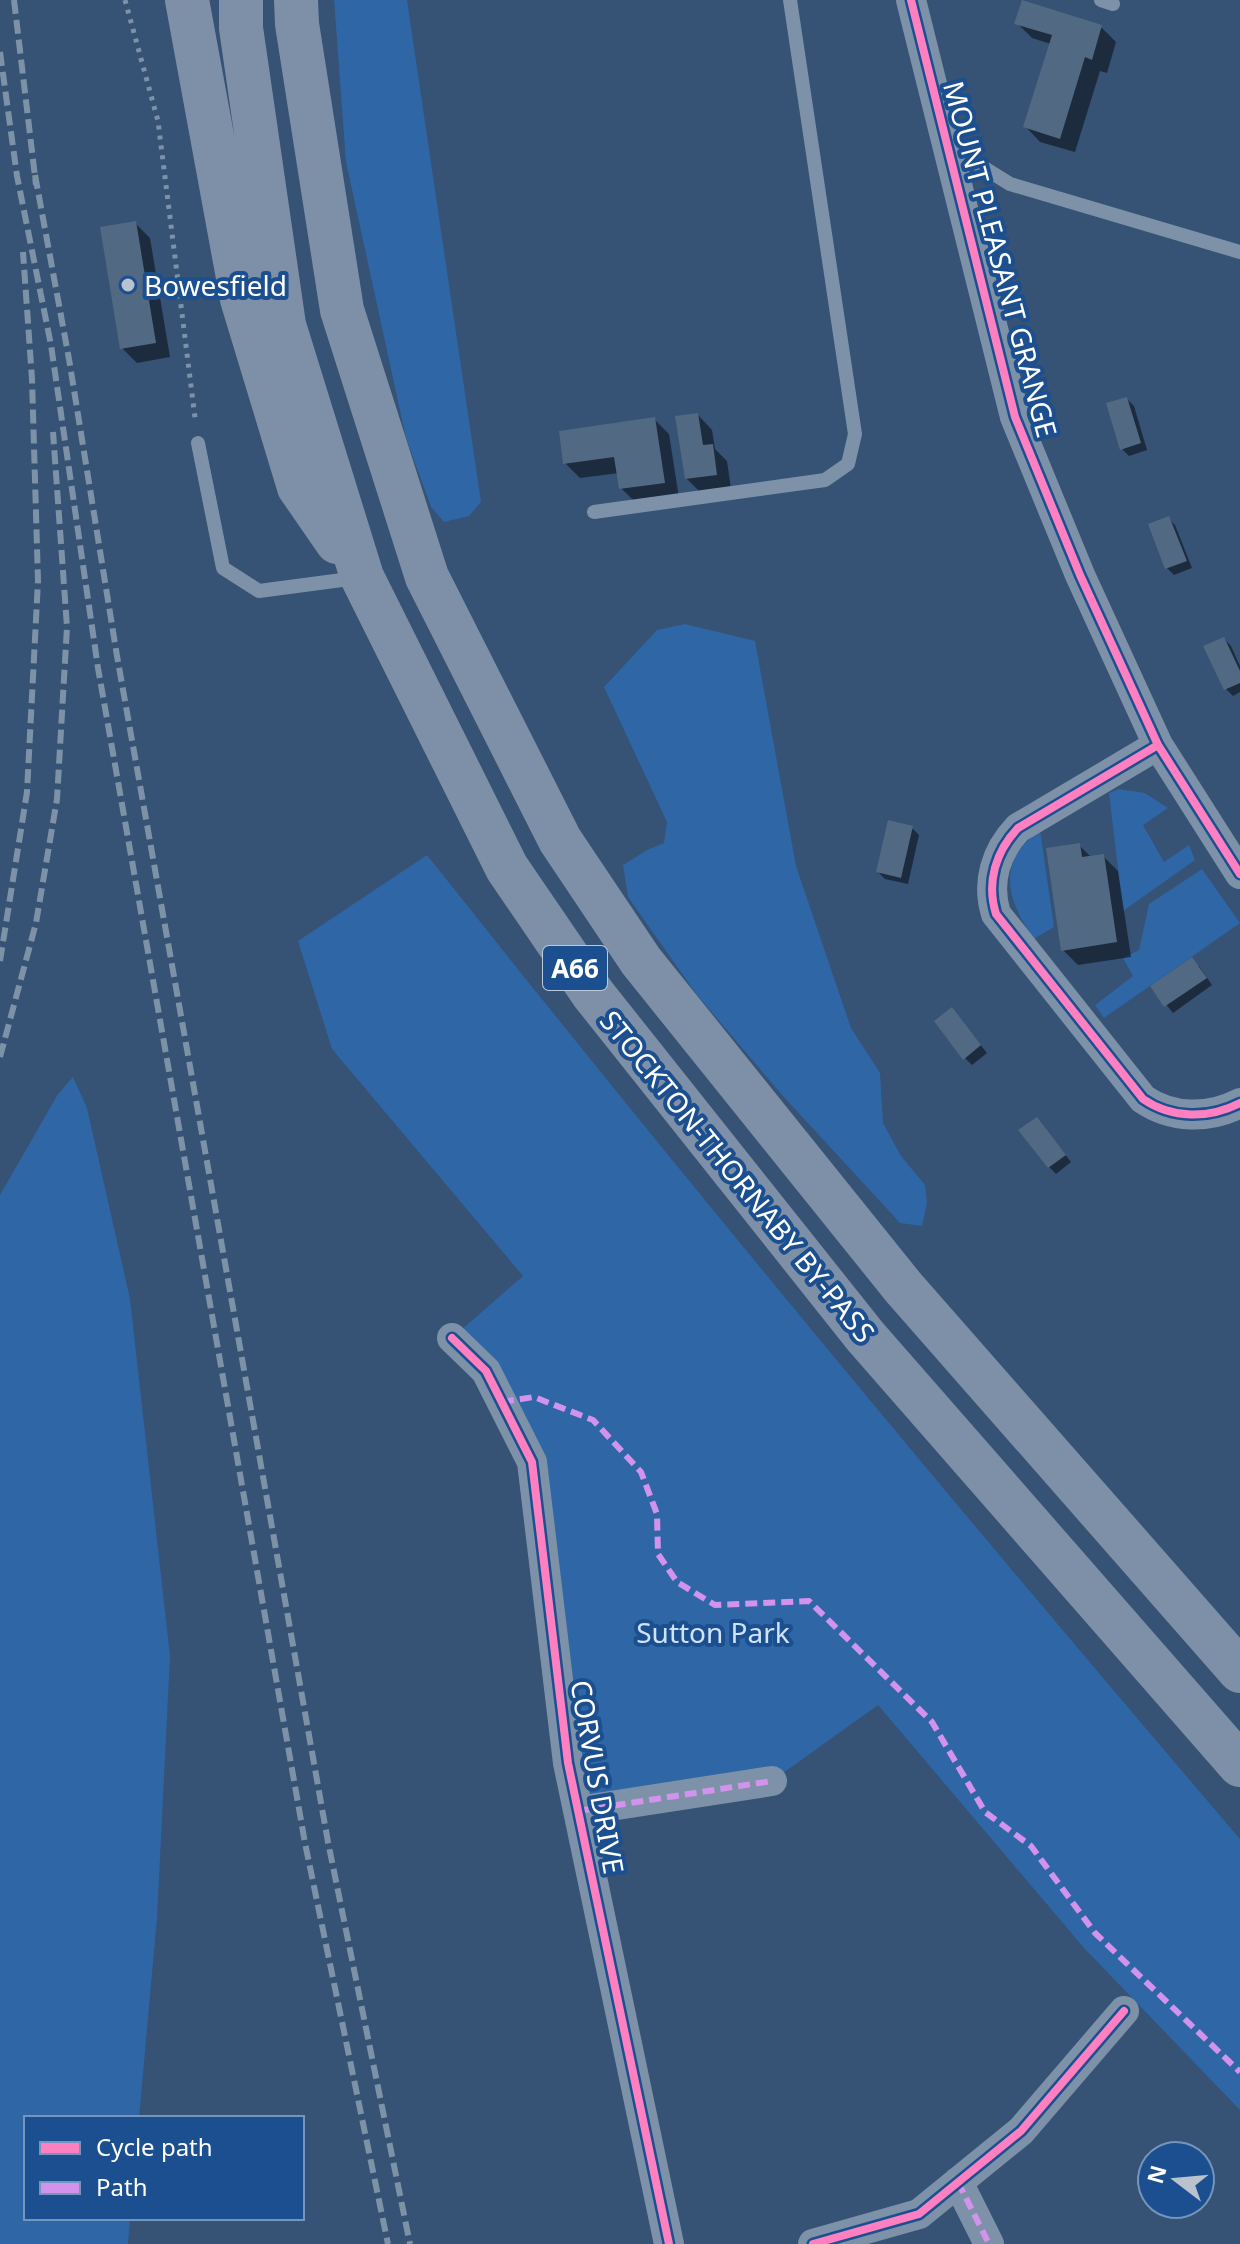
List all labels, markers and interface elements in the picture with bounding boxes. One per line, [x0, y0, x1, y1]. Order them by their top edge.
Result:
street label: MOUNT PLEASANT GRANGE [935, 77, 1067, 441]
place label: Bowesfield [144, 266, 287, 304]
marker: Bowesfield [119, 276, 137, 294]
road number: A66 [543, 946, 607, 990]
street label: STOCKTON-THORNABY BY-PASS [592, 1002, 884, 1350]
park label: Sutton Park [636, 1613, 790, 1651]
street label: CORVUS DRIVE [562, 1677, 634, 1877]
legend [24, 2116, 304, 2220]
text: Cycle path [96, 2130, 213, 2163]
north arrow [1136, 2140, 1216, 2220]
text: N [1139, 2161, 1173, 2187]
text: Path [96, 2170, 147, 2203]

